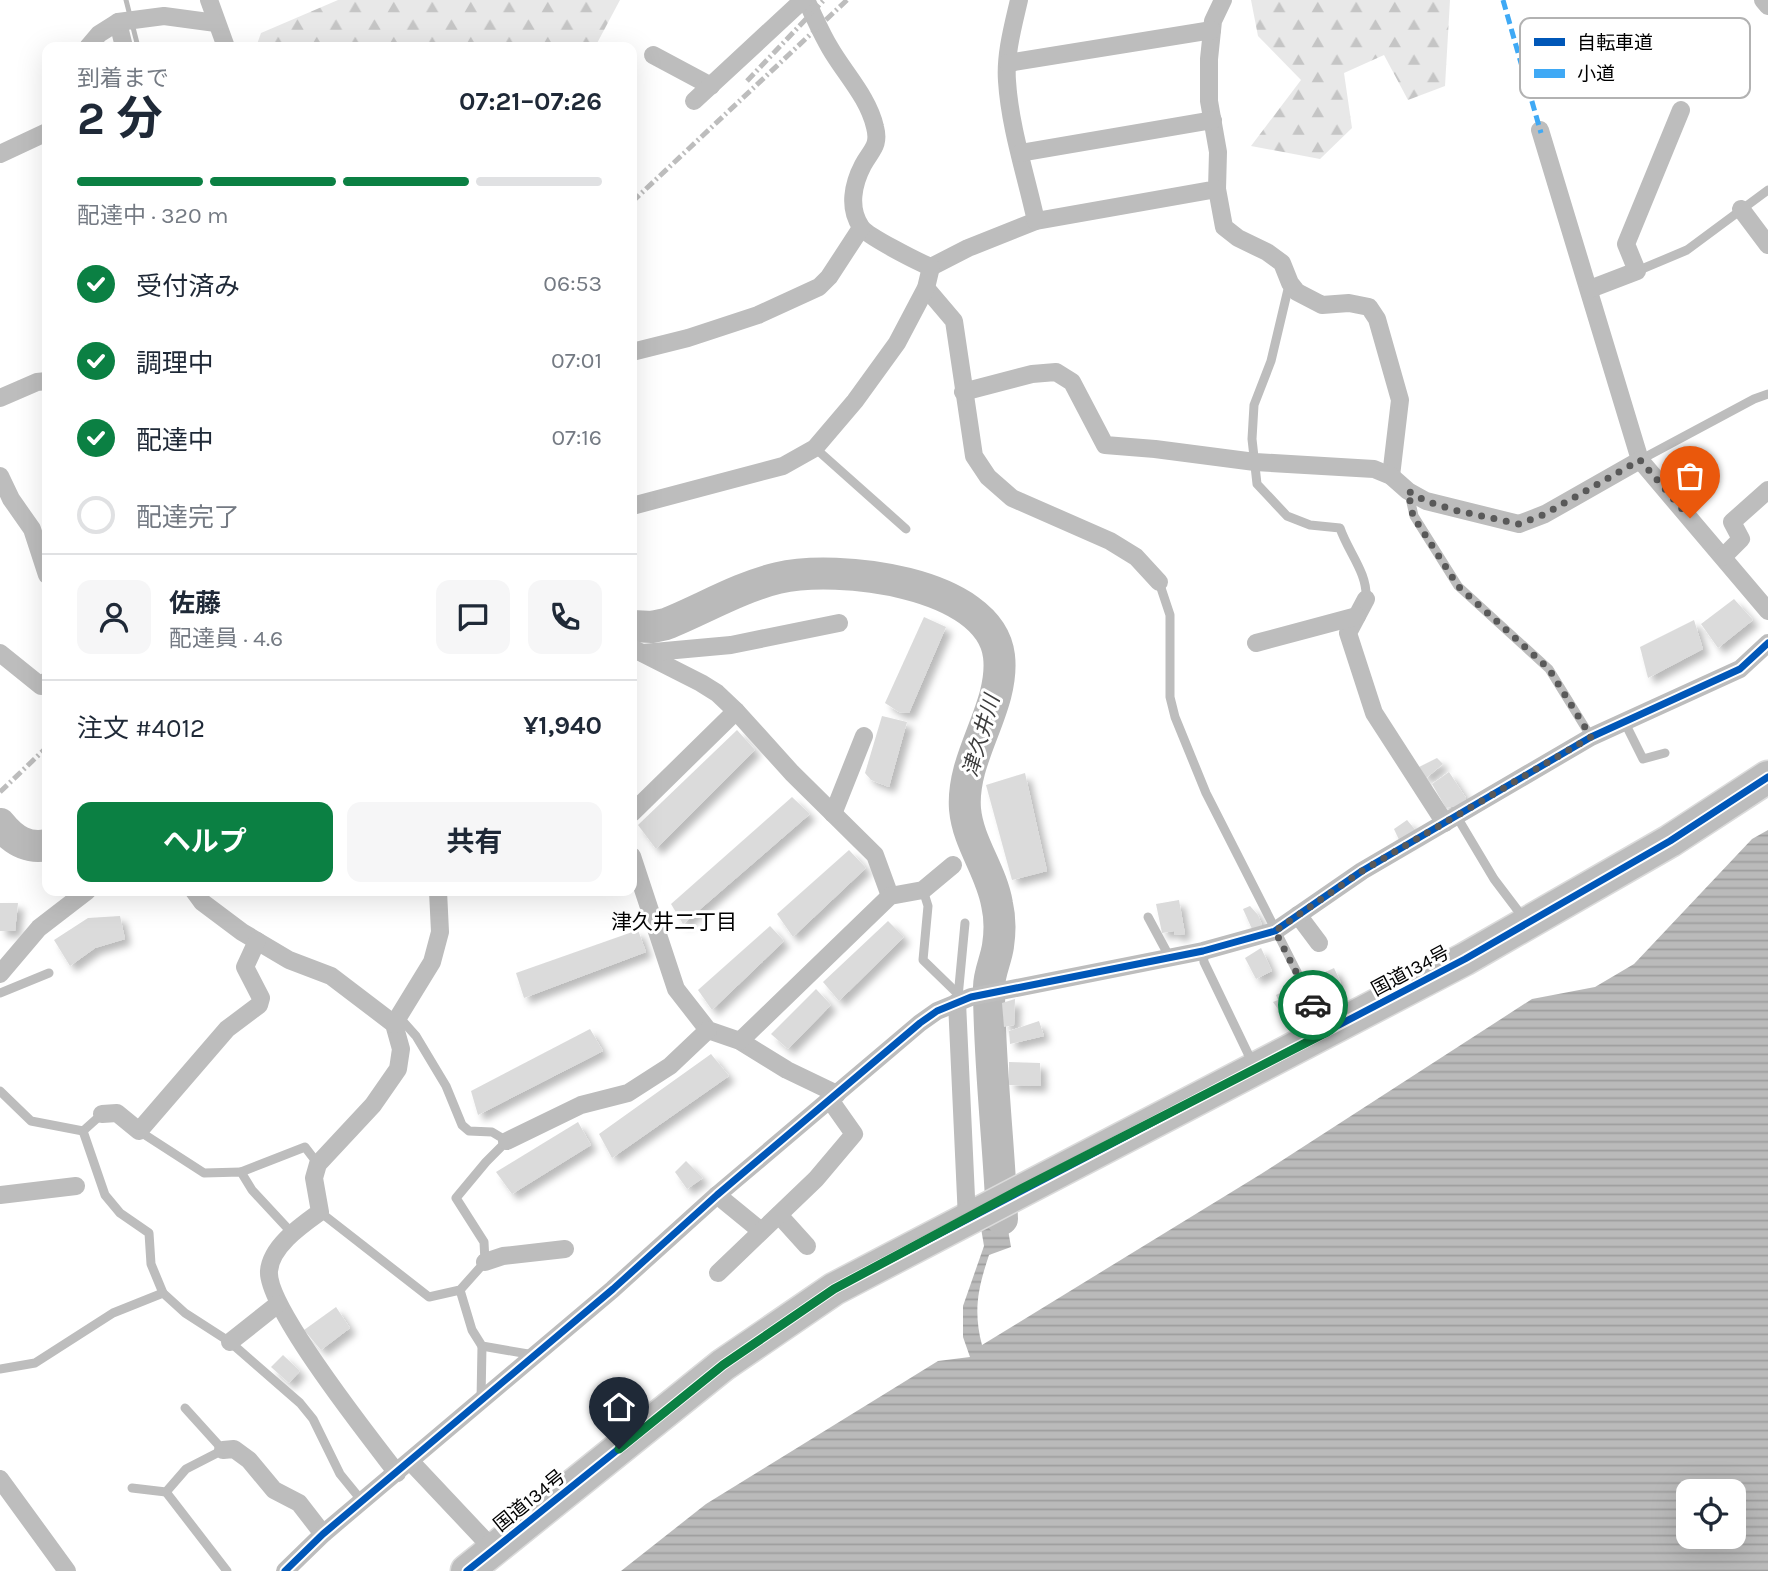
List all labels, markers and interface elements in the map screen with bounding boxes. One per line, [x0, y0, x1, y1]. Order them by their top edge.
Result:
legend [1520, 18, 1750, 98]
text: 自転車道 [1577, 32, 1653, 54]
text: 小道 [1577, 63, 1615, 85]
text: 到着まで [77, 65, 169, 92]
text: 07:21–07:26 [459, 86, 602, 117]
text: 2 分 [77, 92, 162, 146]
text: 配達中 · 320 m [77, 202, 229, 229]
icon: check [77, 265, 115, 303]
text: 06:53 [543, 270, 602, 297]
text: 受付済み [136, 271, 240, 302]
icon: check [77, 342, 115, 380]
text: 07:01 [551, 347, 602, 374]
text: 調理中 [136, 348, 214, 379]
icon: check [77, 419, 115, 457]
text: 07:16 [551, 424, 602, 451]
text: 配達中 [136, 425, 214, 456]
pin [1660, 446, 1720, 518]
icon: bag [1671, 457, 1709, 495]
text: 配達完了 [136, 502, 240, 533]
button: person [77, 580, 151, 654]
button: chat [436, 580, 510, 654]
button: phone [528, 580, 602, 654]
text: 佐藤 [169, 588, 221, 619]
text: 配達員 · 4.6 [169, 625, 283, 652]
water label: 津久井川 [958, 690, 1005, 780]
text: ¥1,940 [523, 710, 602, 741]
text: 注文 #4012 [77, 713, 205, 744]
button: ヘルプ [77, 802, 333, 882]
button: 共有 [347, 802, 602, 882]
district label: 津久井二丁目 [611, 910, 737, 934]
street label: 国道134号 [1368, 941, 1453, 1001]
courier [1278, 970, 1348, 1040]
icon: car [1294, 986, 1332, 1024]
pin [589, 1377, 649, 1449]
icon: home [600, 1388, 638, 1426]
street label: 国道134号 [490, 1465, 570, 1536]
map controls [1676, 1479, 1746, 1549]
button: locate [1676, 1479, 1746, 1549]

